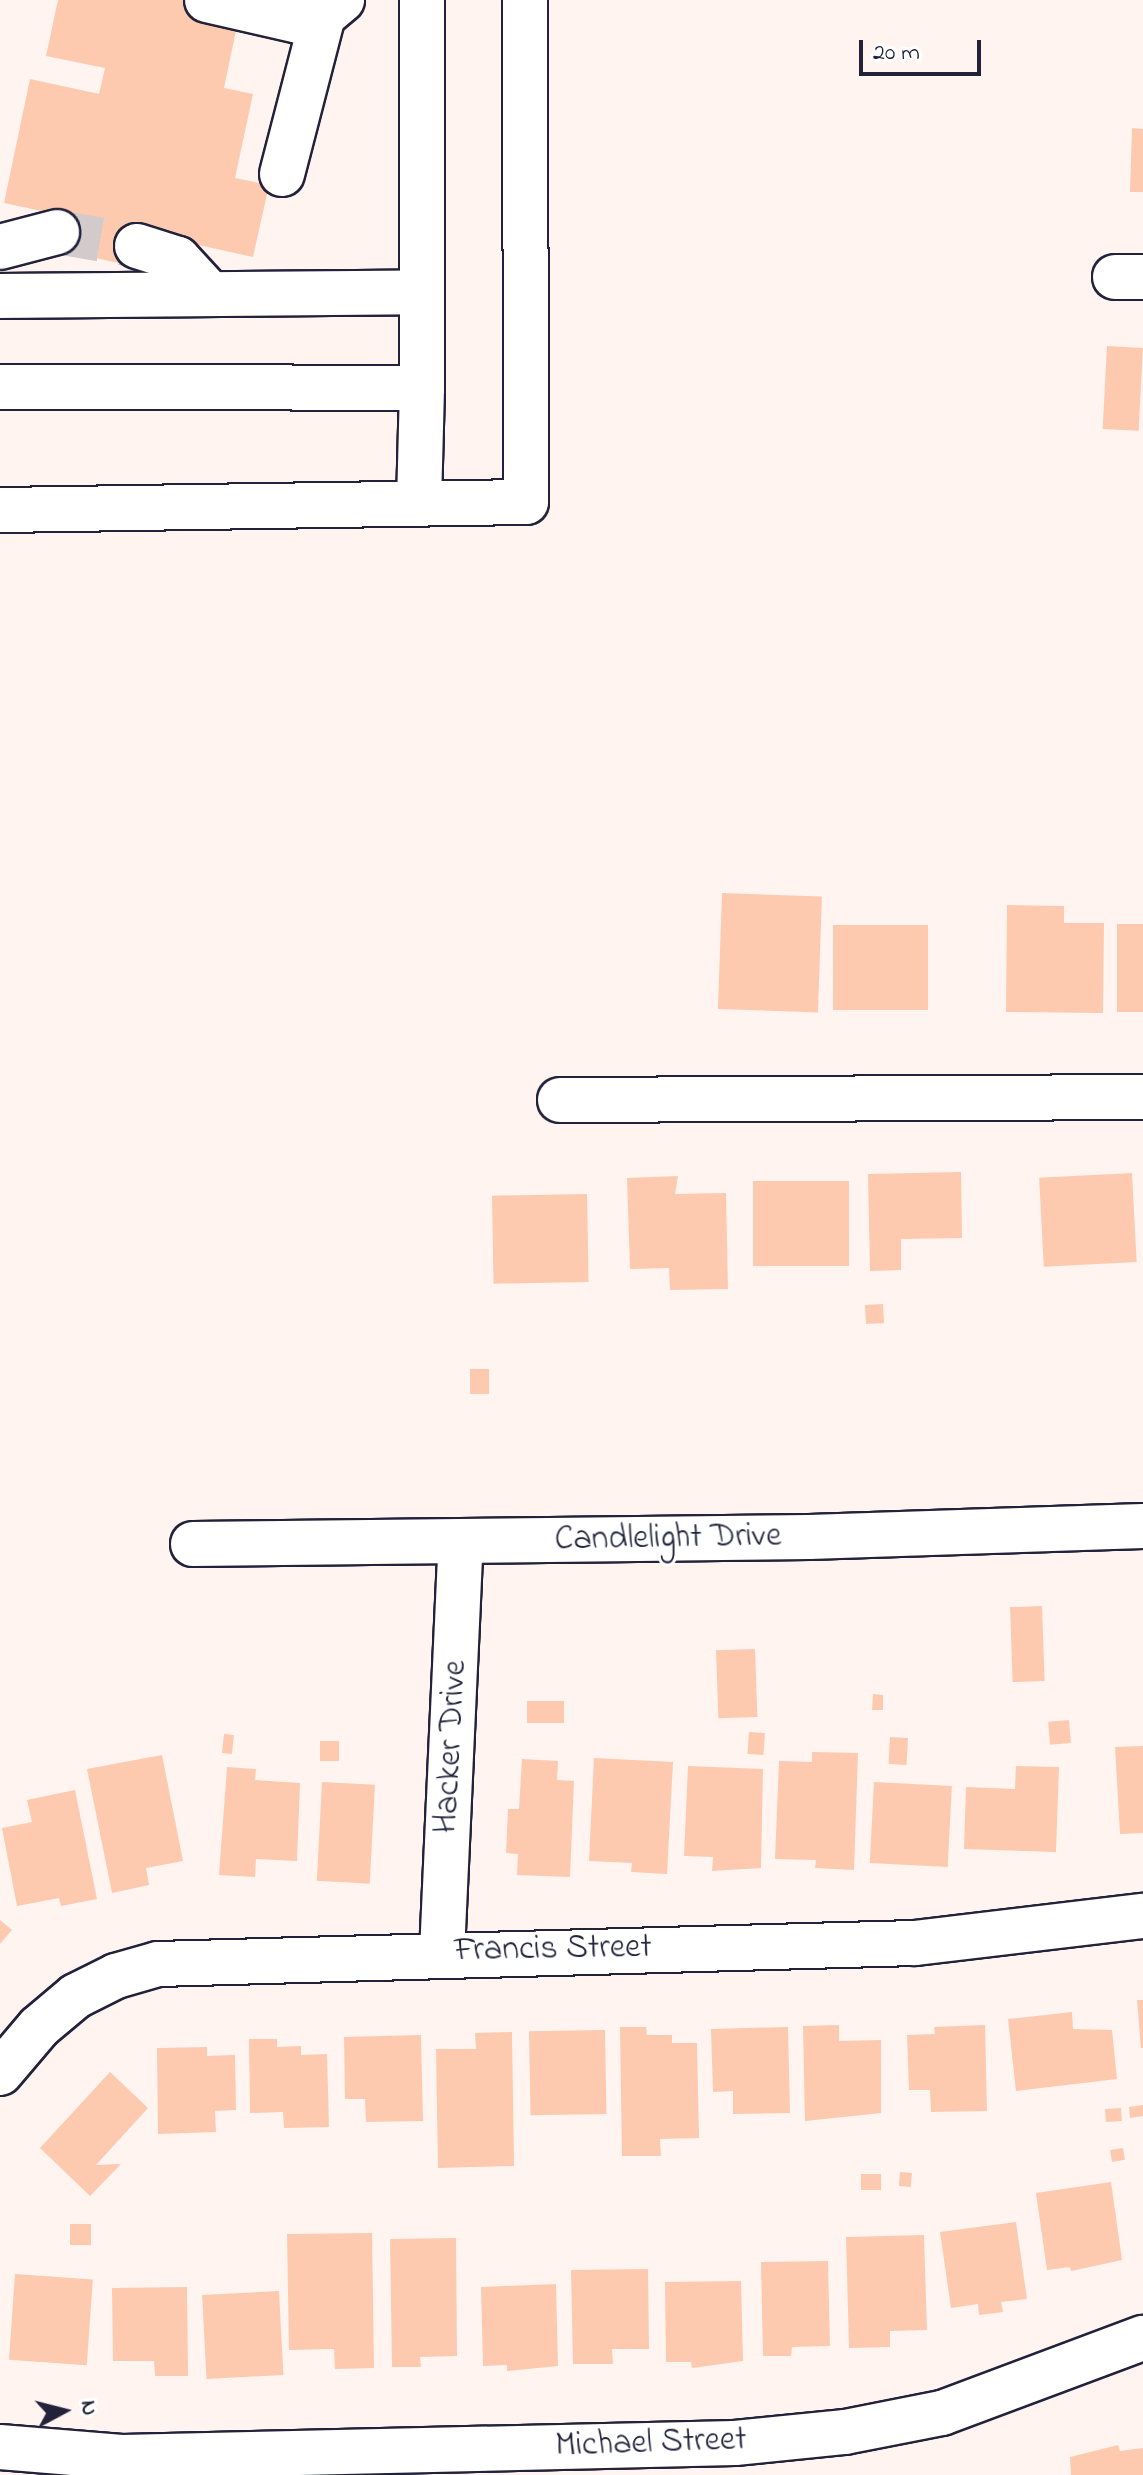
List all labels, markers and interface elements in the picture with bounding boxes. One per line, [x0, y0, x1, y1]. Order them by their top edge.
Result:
scale bar [863, 24, 985, 74]
text: 20 m [873, 36, 920, 71]
street label: Candlelight Drive [554, 1517, 782, 1561]
street label: Hacker Drive [427, 1659, 477, 1835]
street label: Francis Street [454, 1928, 652, 1972]
north arrow [24, 2371, 104, 2451]
text: N [71, 2399, 105, 2417]
street label: Michael Street [555, 2420, 747, 2468]

